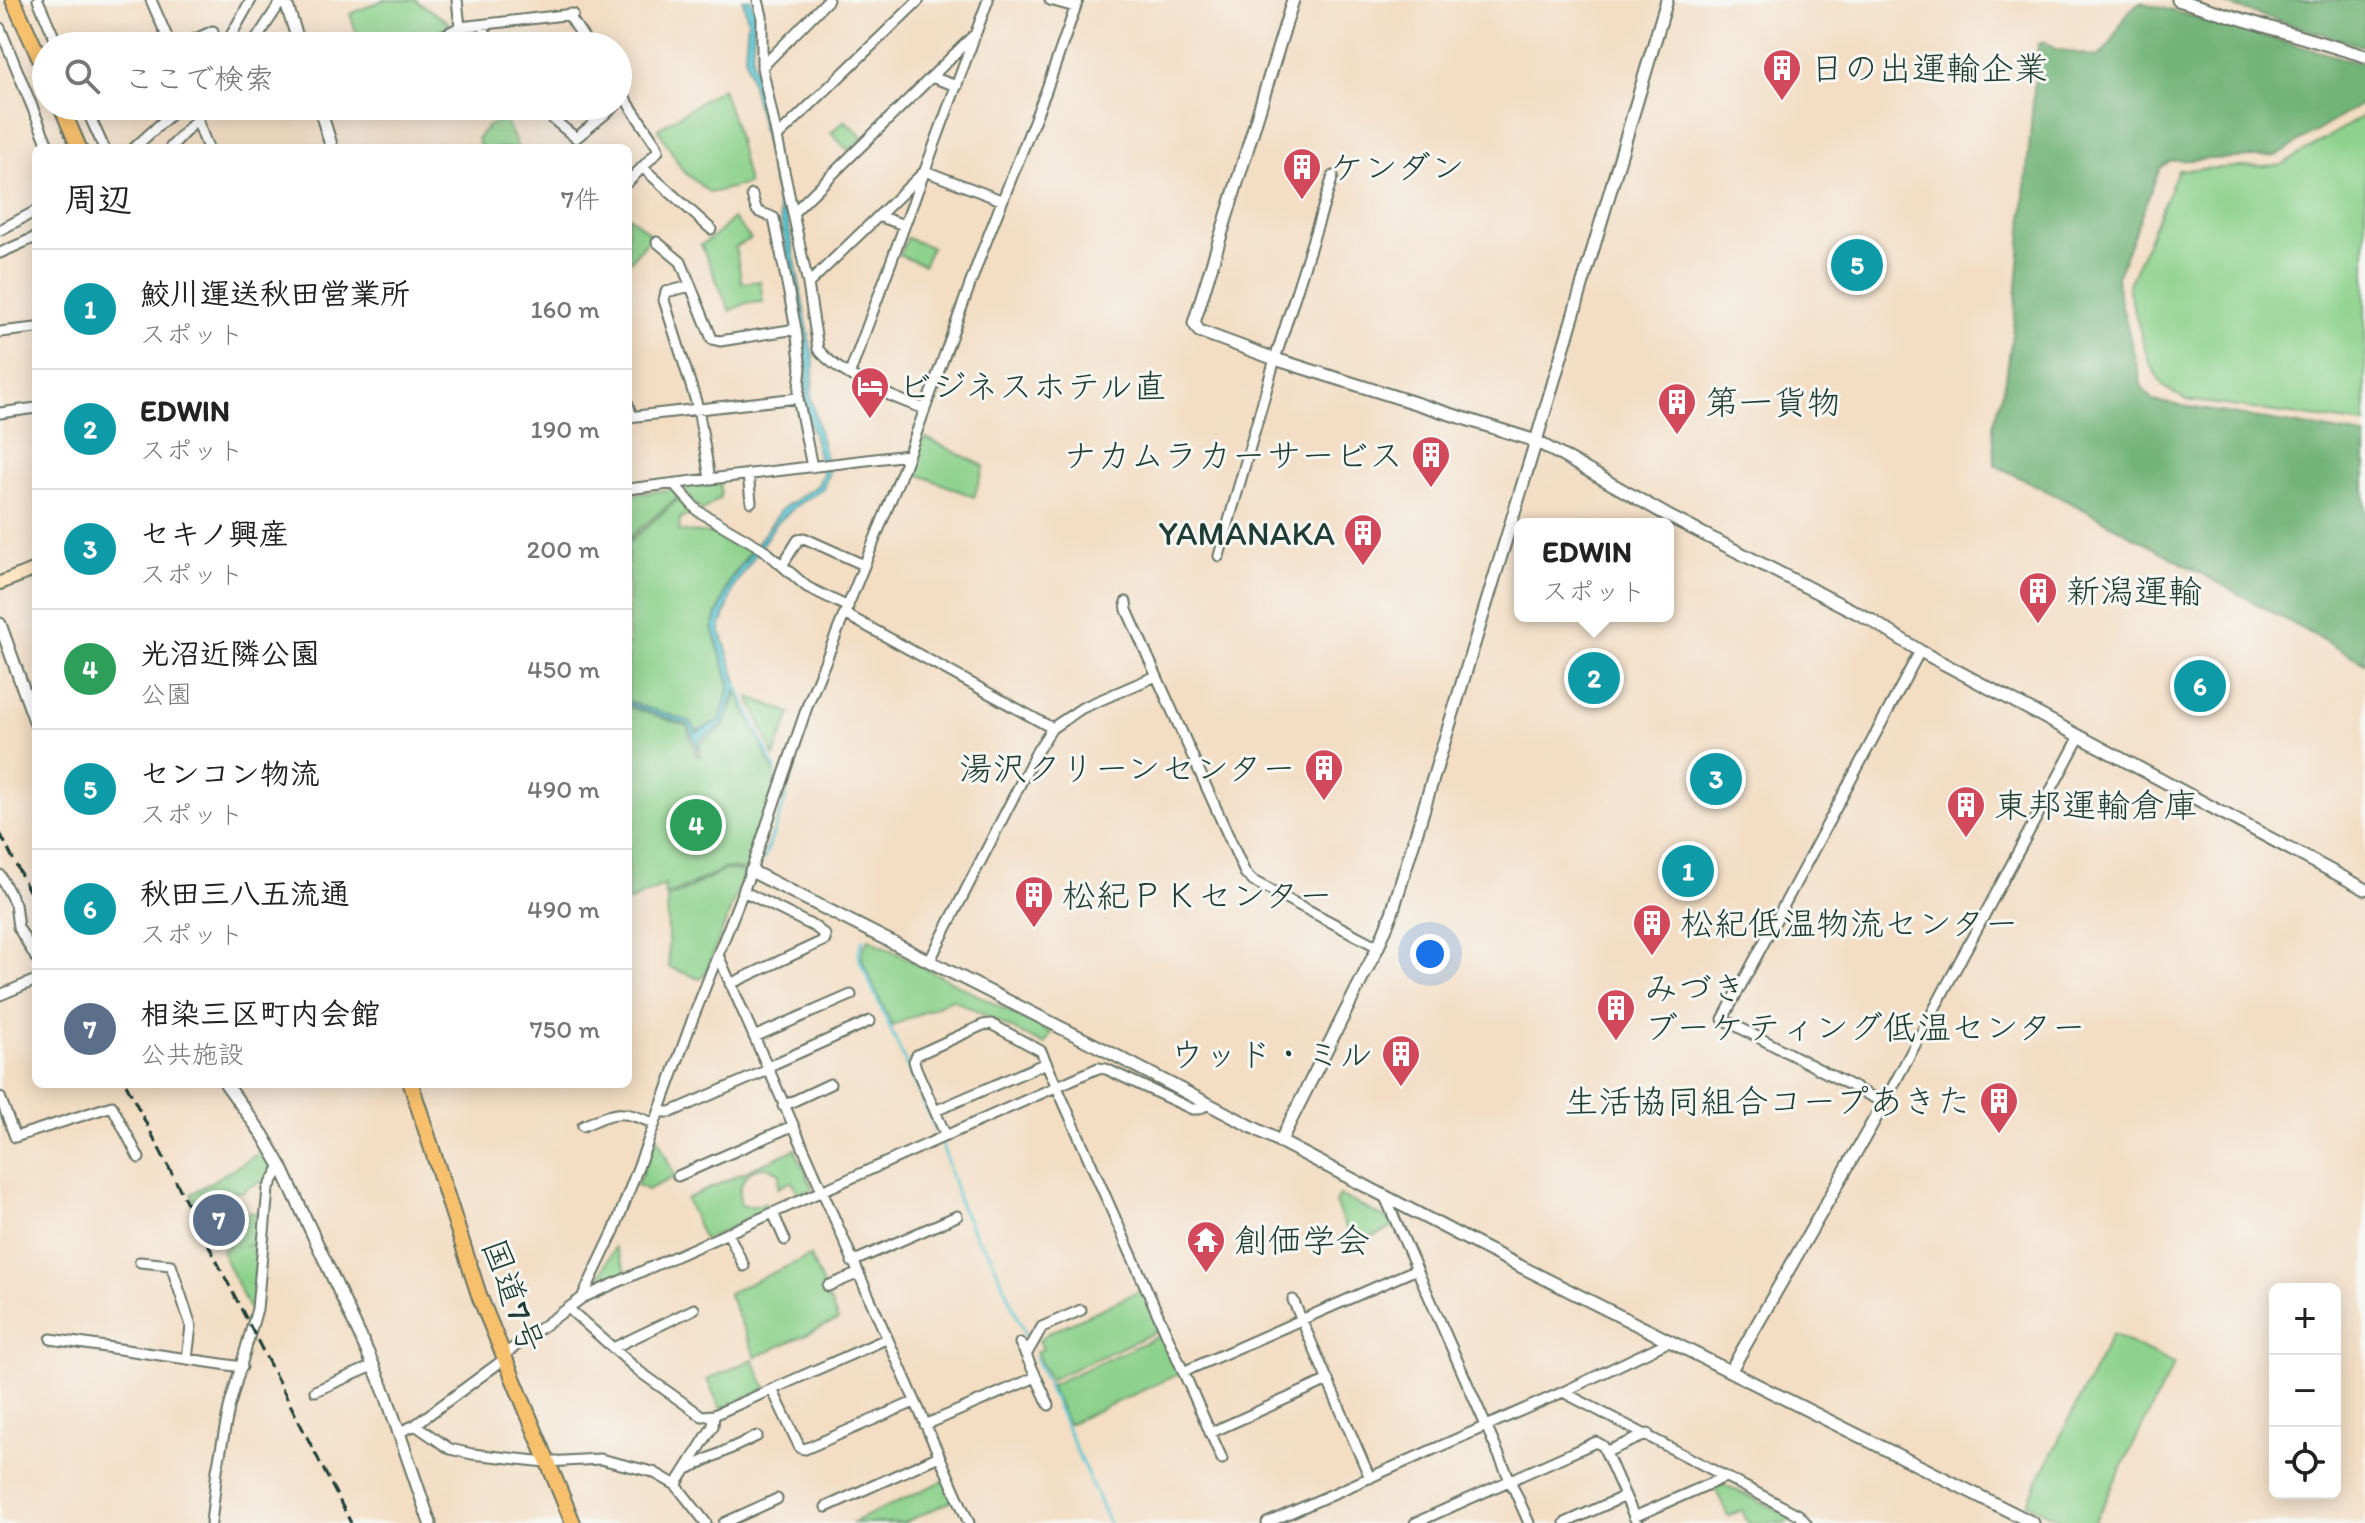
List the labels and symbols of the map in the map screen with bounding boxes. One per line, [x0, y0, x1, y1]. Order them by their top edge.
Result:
building icon: 日の出運輸企業 [1761, 47, 1803, 102]
place label: 日の出運輸企業 [1810, 48, 2048, 89]
building icon: ケンダン [1281, 146, 1323, 201]
place label: ケンダン [1330, 147, 1465, 188]
pin: 5 [1831, 235, 1883, 295]
hotel icon: ビジネスホテル直 [849, 365, 891, 420]
place label: ビジネスホテル直 [898, 366, 1167, 407]
building icon: 第一貨物 [1656, 381, 1698, 436]
place label: 第一貨物 [1705, 382, 1841, 423]
building icon: ナカムラカーサービス [1410, 434, 1452, 489]
place label: ナカムラカーサービス [1063, 435, 1403, 476]
building icon: YAMANAKA [1342, 512, 1384, 567]
place label: YAMANAKA [1158, 513, 1335, 554]
building icon: 新潟運輸 [2017, 570, 2059, 625]
place label: 新潟運輸 [2066, 571, 2202, 612]
pin: 2 [1568, 648, 1620, 708]
pin: 6 [2174, 656, 2226, 716]
building icon: 湯沢クリーンセンター [1303, 747, 1345, 802]
place label: 湯沢クリーンセンター [959, 748, 1296, 789]
pin: 3 [1690, 749, 1742, 809]
building icon: 東邦運輸倉庫 [1945, 784, 1987, 839]
place label: 東邦運輸倉庫 [1994, 785, 2198, 826]
pin: 4 [670, 795, 722, 855]
pin: 1 [1662, 841, 1714, 901]
building icon: 松紀ＰＫセンター [1013, 874, 1055, 929]
place label: 松紀ＰＫセンター [1062, 875, 1333, 916]
building icon: 松紀低温物流センター [1631, 902, 1673, 957]
place label: 松紀低温物流センター [1680, 903, 2019, 944]
your location [1410, 934, 1450, 974]
place label: みづき ブーケティング低温センター [1644, 968, 2086, 1048]
building icon: みづき ブーケティング低温センター [1595, 987, 1637, 1042]
building icon: ウッド・ミル [1380, 1033, 1422, 1088]
place label: ウッド・ミル [1170, 1034, 1373, 1075]
building icon: 生活協同組合コープあきた [1978, 1080, 2020, 1135]
place label: 生活協同組合コープあきた [1564, 1081, 1971, 1122]
pin: 7 [193, 1190, 245, 1250]
temple icon: 創価学会 [1185, 1219, 1227, 1274]
place label: 創価学会 [1234, 1220, 1370, 1261]
street label: 国道7号 [473, 1233, 553, 1359]

